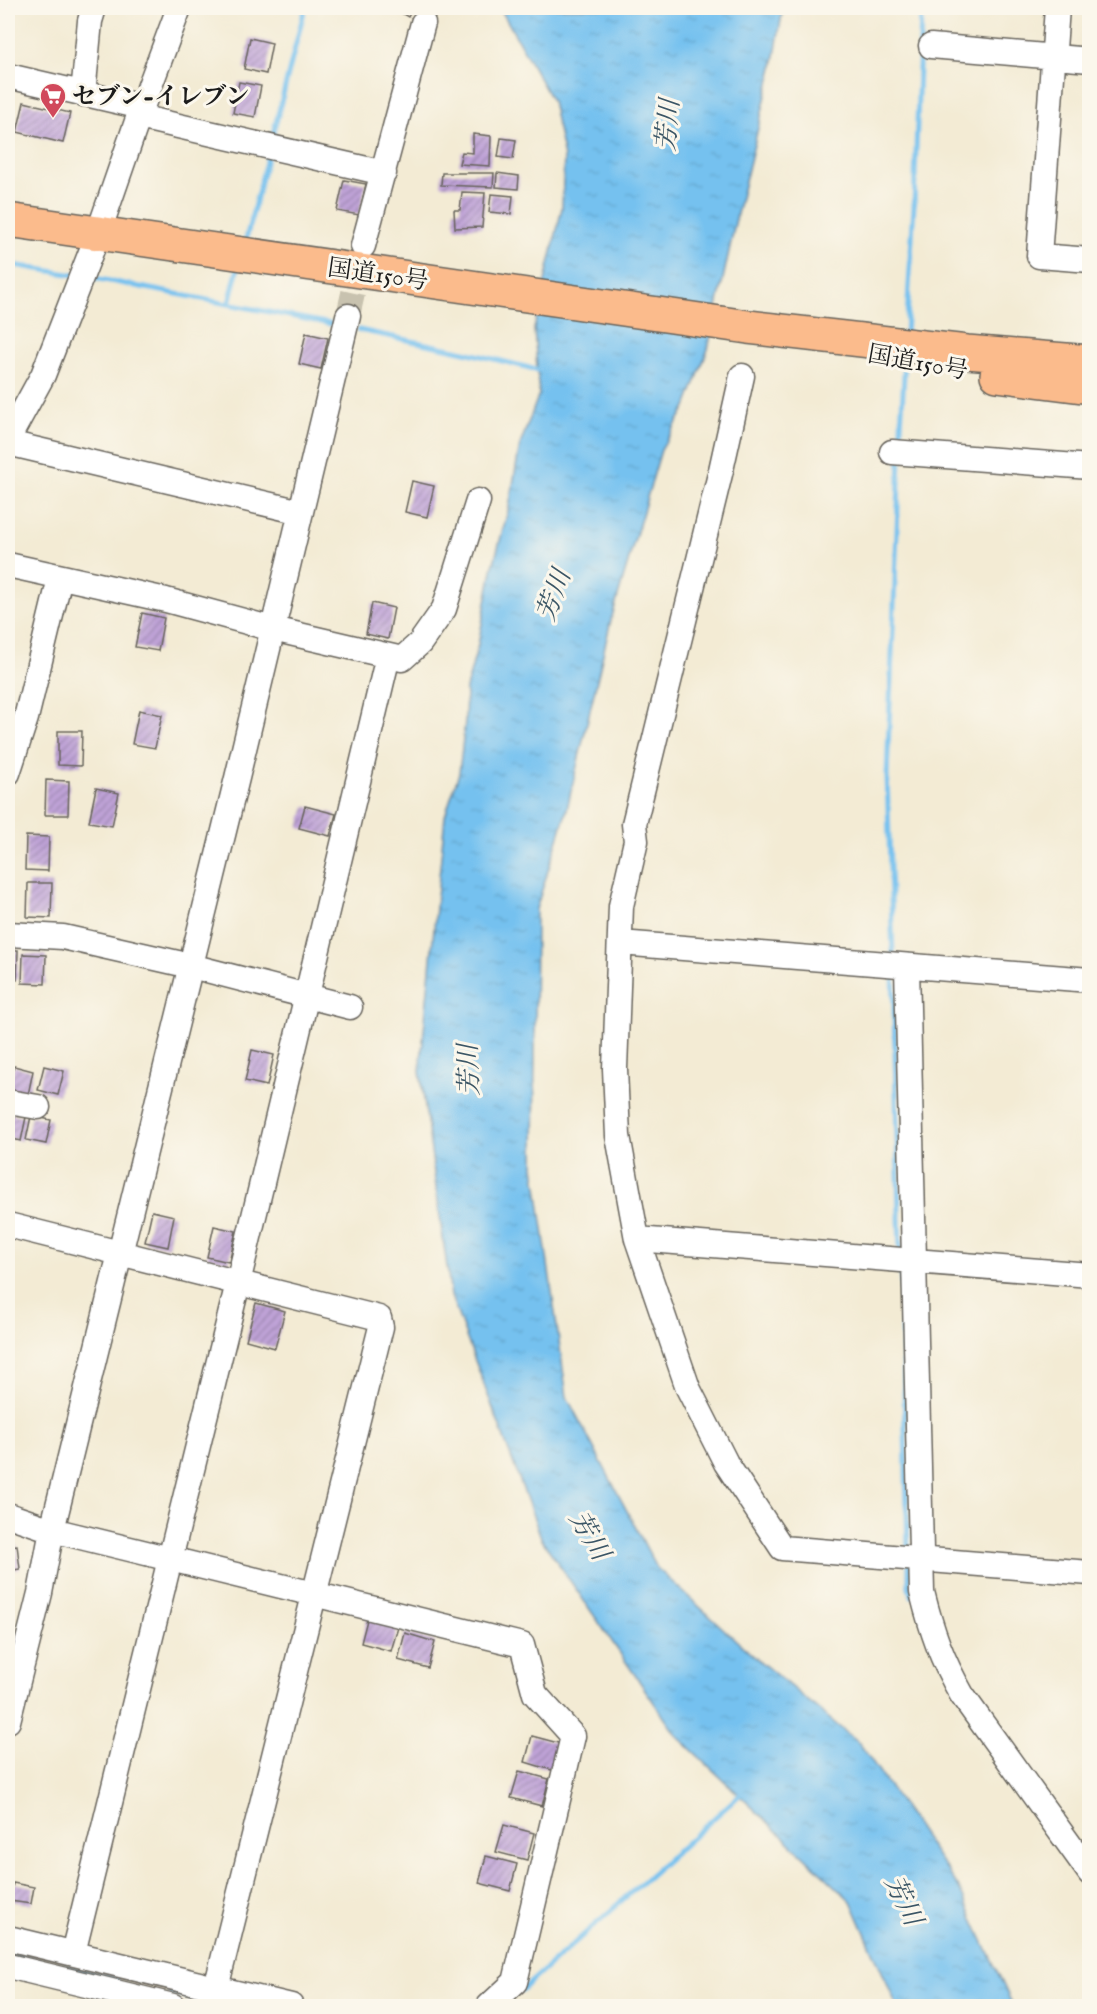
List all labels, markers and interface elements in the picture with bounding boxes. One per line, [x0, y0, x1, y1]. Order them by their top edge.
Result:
supermarket icon: セブン-イレブン [38, 81, 68, 119]
place label: セブン-イレブン [72, 82, 249, 113]
water label: 芳川 [650, 95, 687, 152]
street label: 国道150号 [325, 253, 430, 298]
street label: 国道150号 [865, 339, 970, 388]
water label: 芳川 [530, 563, 580, 626]
water label: 芳川 [452, 1040, 487, 1097]
water label: 芳川 [561, 1505, 618, 1569]
water label: 芳川 [876, 1870, 930, 1934]

